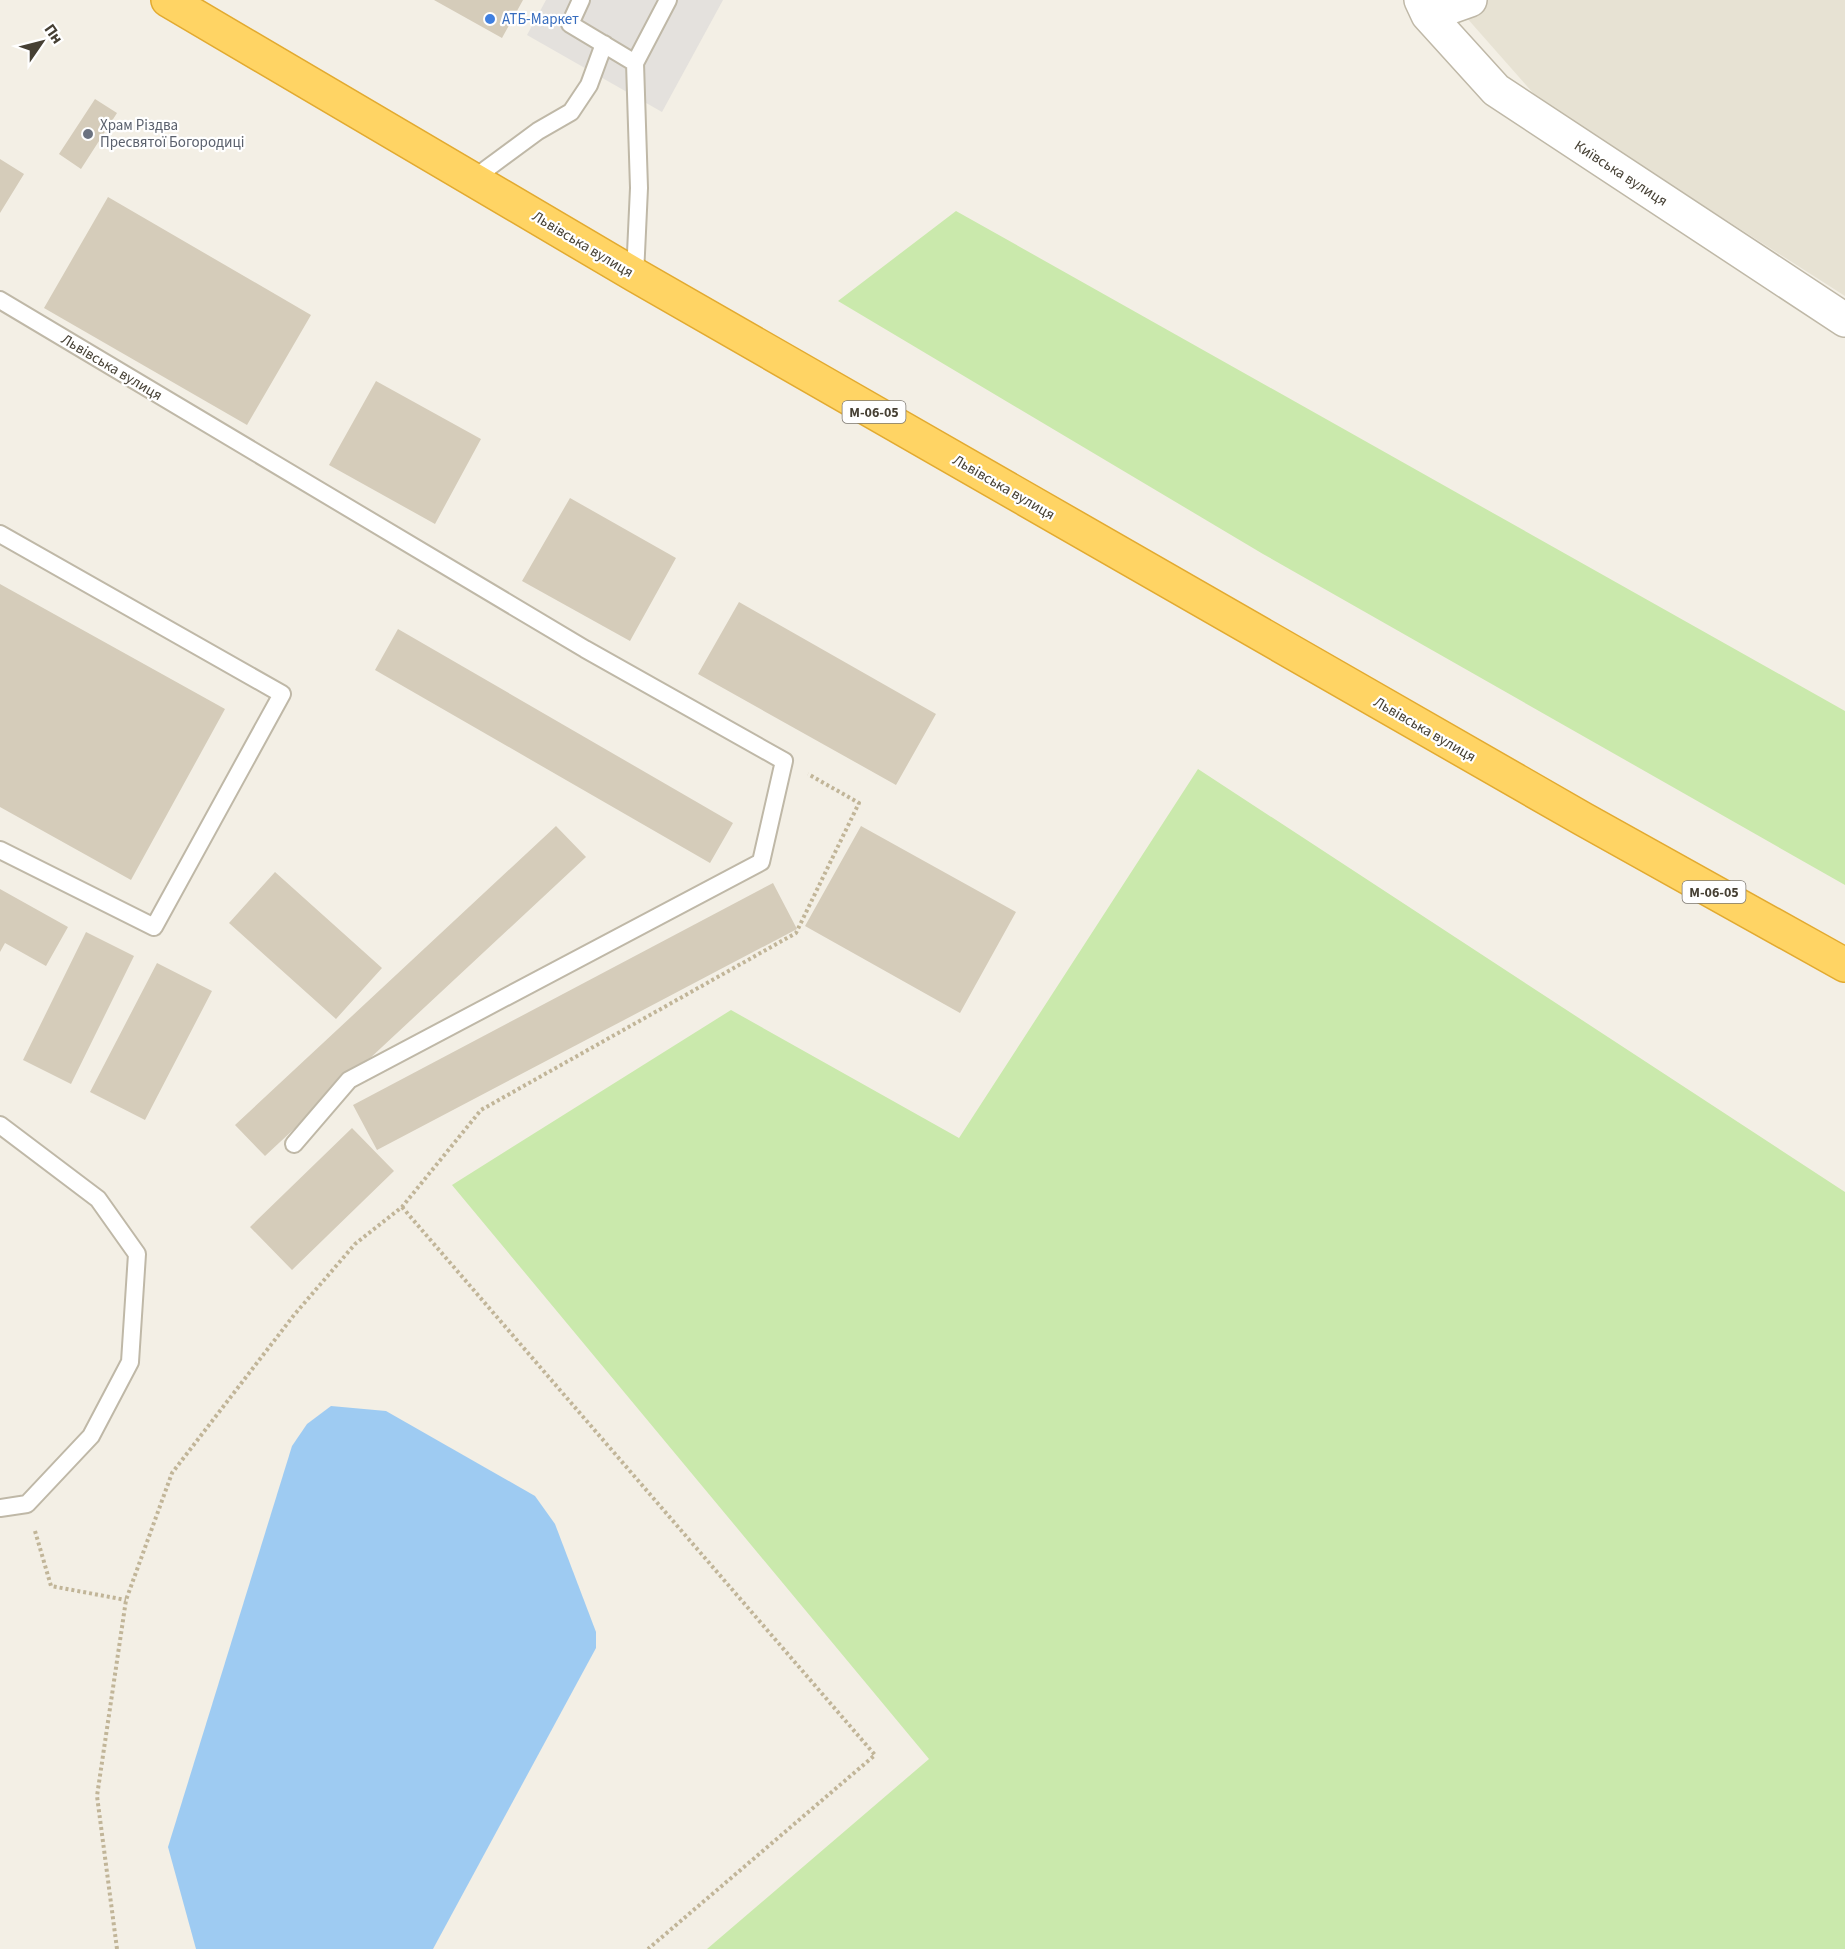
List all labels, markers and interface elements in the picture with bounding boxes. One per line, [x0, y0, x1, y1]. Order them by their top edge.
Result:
place label: АТБ-Маркет [502, 9, 579, 30]
north arrow [12, 12, 72, 72]
marker: АТБ-Маркет [483, 12, 497, 26]
text: Пн [39, 20, 68, 48]
place label: Храм Різдва Пресвятої Богородиці [100, 115, 245, 153]
marker: Храм Різдва Пресвятої Богородиці [81, 127, 95, 141]
street label: Київська вулиця [1570, 135, 1672, 212]
street label: Львівська вулиця [528, 206, 637, 283]
street label: Львівська вулиця [57, 329, 166, 406]
road number: М-06-05 [842, 401, 906, 423]
street label: Львівська вулиця [949, 450, 1059, 525]
street label: Львівська вулиця [1370, 692, 1480, 767]
road number: М-06-05 [1682, 881, 1746, 903]

